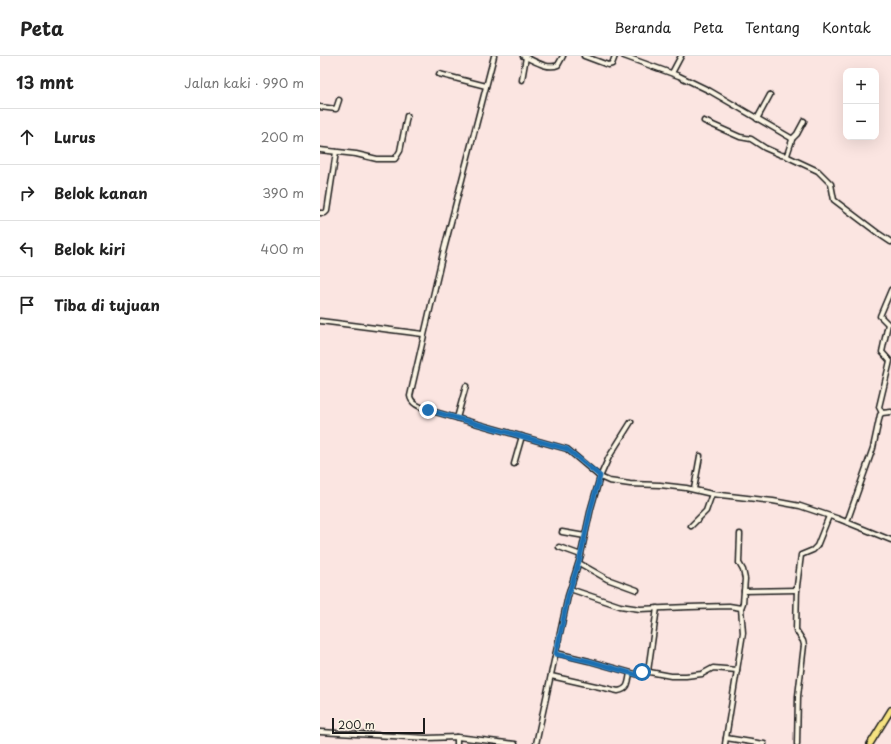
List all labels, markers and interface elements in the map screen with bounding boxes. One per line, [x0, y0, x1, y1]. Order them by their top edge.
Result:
text: Peta [20, 14, 64, 42]
text: Beranda [614, 17, 671, 38]
text: Peta [693, 17, 723, 38]
text: Tentang [745, 17, 800, 38]
text: Kontak [822, 17, 871, 38]
map controls [843, 68, 879, 140]
button: + [843, 68, 879, 104]
text: 13 mnt [16, 69, 74, 95]
text: Jalan kaki · 990 m [184, 73, 304, 92]
button: − [843, 104, 879, 140]
text: Lurus [54, 125, 95, 148]
icon: ahead [16, 126, 38, 148]
text: 200 m [261, 127, 304, 146]
text: Belok kanan [54, 181, 148, 204]
icon: right [16, 182, 38, 204]
text: 390 m [262, 183, 304, 202]
text: Belok kiri [54, 237, 125, 260]
icon: left [16, 238, 38, 260]
text: 400 m [261, 239, 304, 258]
text: Tiba di tujuan [54, 293, 160, 316]
icon: arrive [16, 294, 38, 316]
route end [419, 401, 437, 419]
route start [633, 663, 651, 681]
scale bar [332, 716, 425, 735]
text: 200 m [338, 716, 375, 733]

